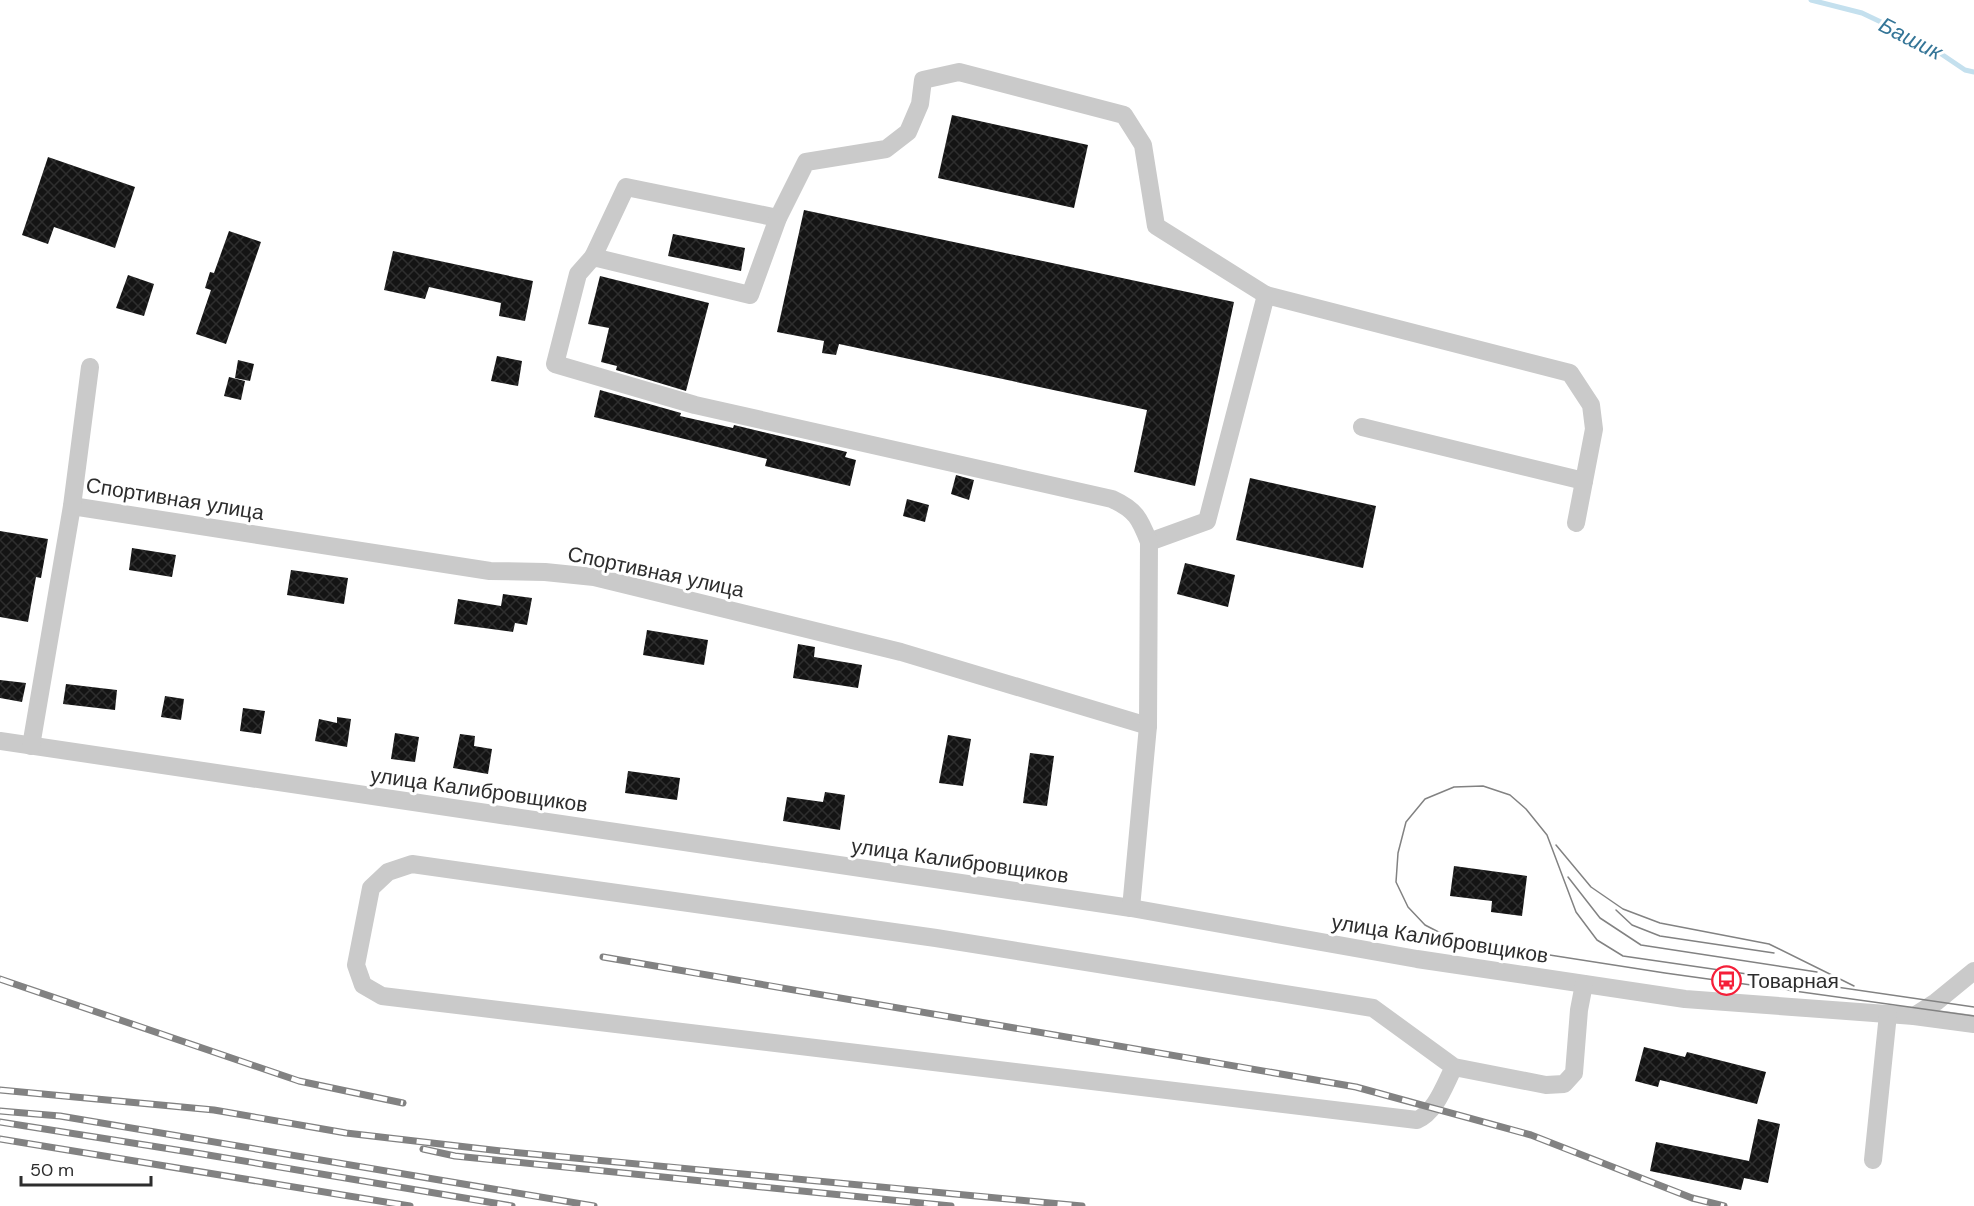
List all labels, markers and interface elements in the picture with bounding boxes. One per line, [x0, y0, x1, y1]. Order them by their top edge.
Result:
water label: Башик [1874, 10, 1949, 67]
street label: Спортивная улица [84, 471, 266, 527]
street label: Спортивная улица [565, 540, 747, 604]
street label: улица Калибровщиков [369, 761, 589, 819]
street label: улица Калибровщиков [850, 832, 1070, 890]
street label: улица Калибровщиков [1330, 908, 1550, 970]
bus stop icon: Товарная [1710, 965, 1742, 997]
place label: Товарная [1747, 967, 1839, 995]
scale bar [21, 1149, 152, 1187]
text: 50 m [30, 1158, 74, 1182]

